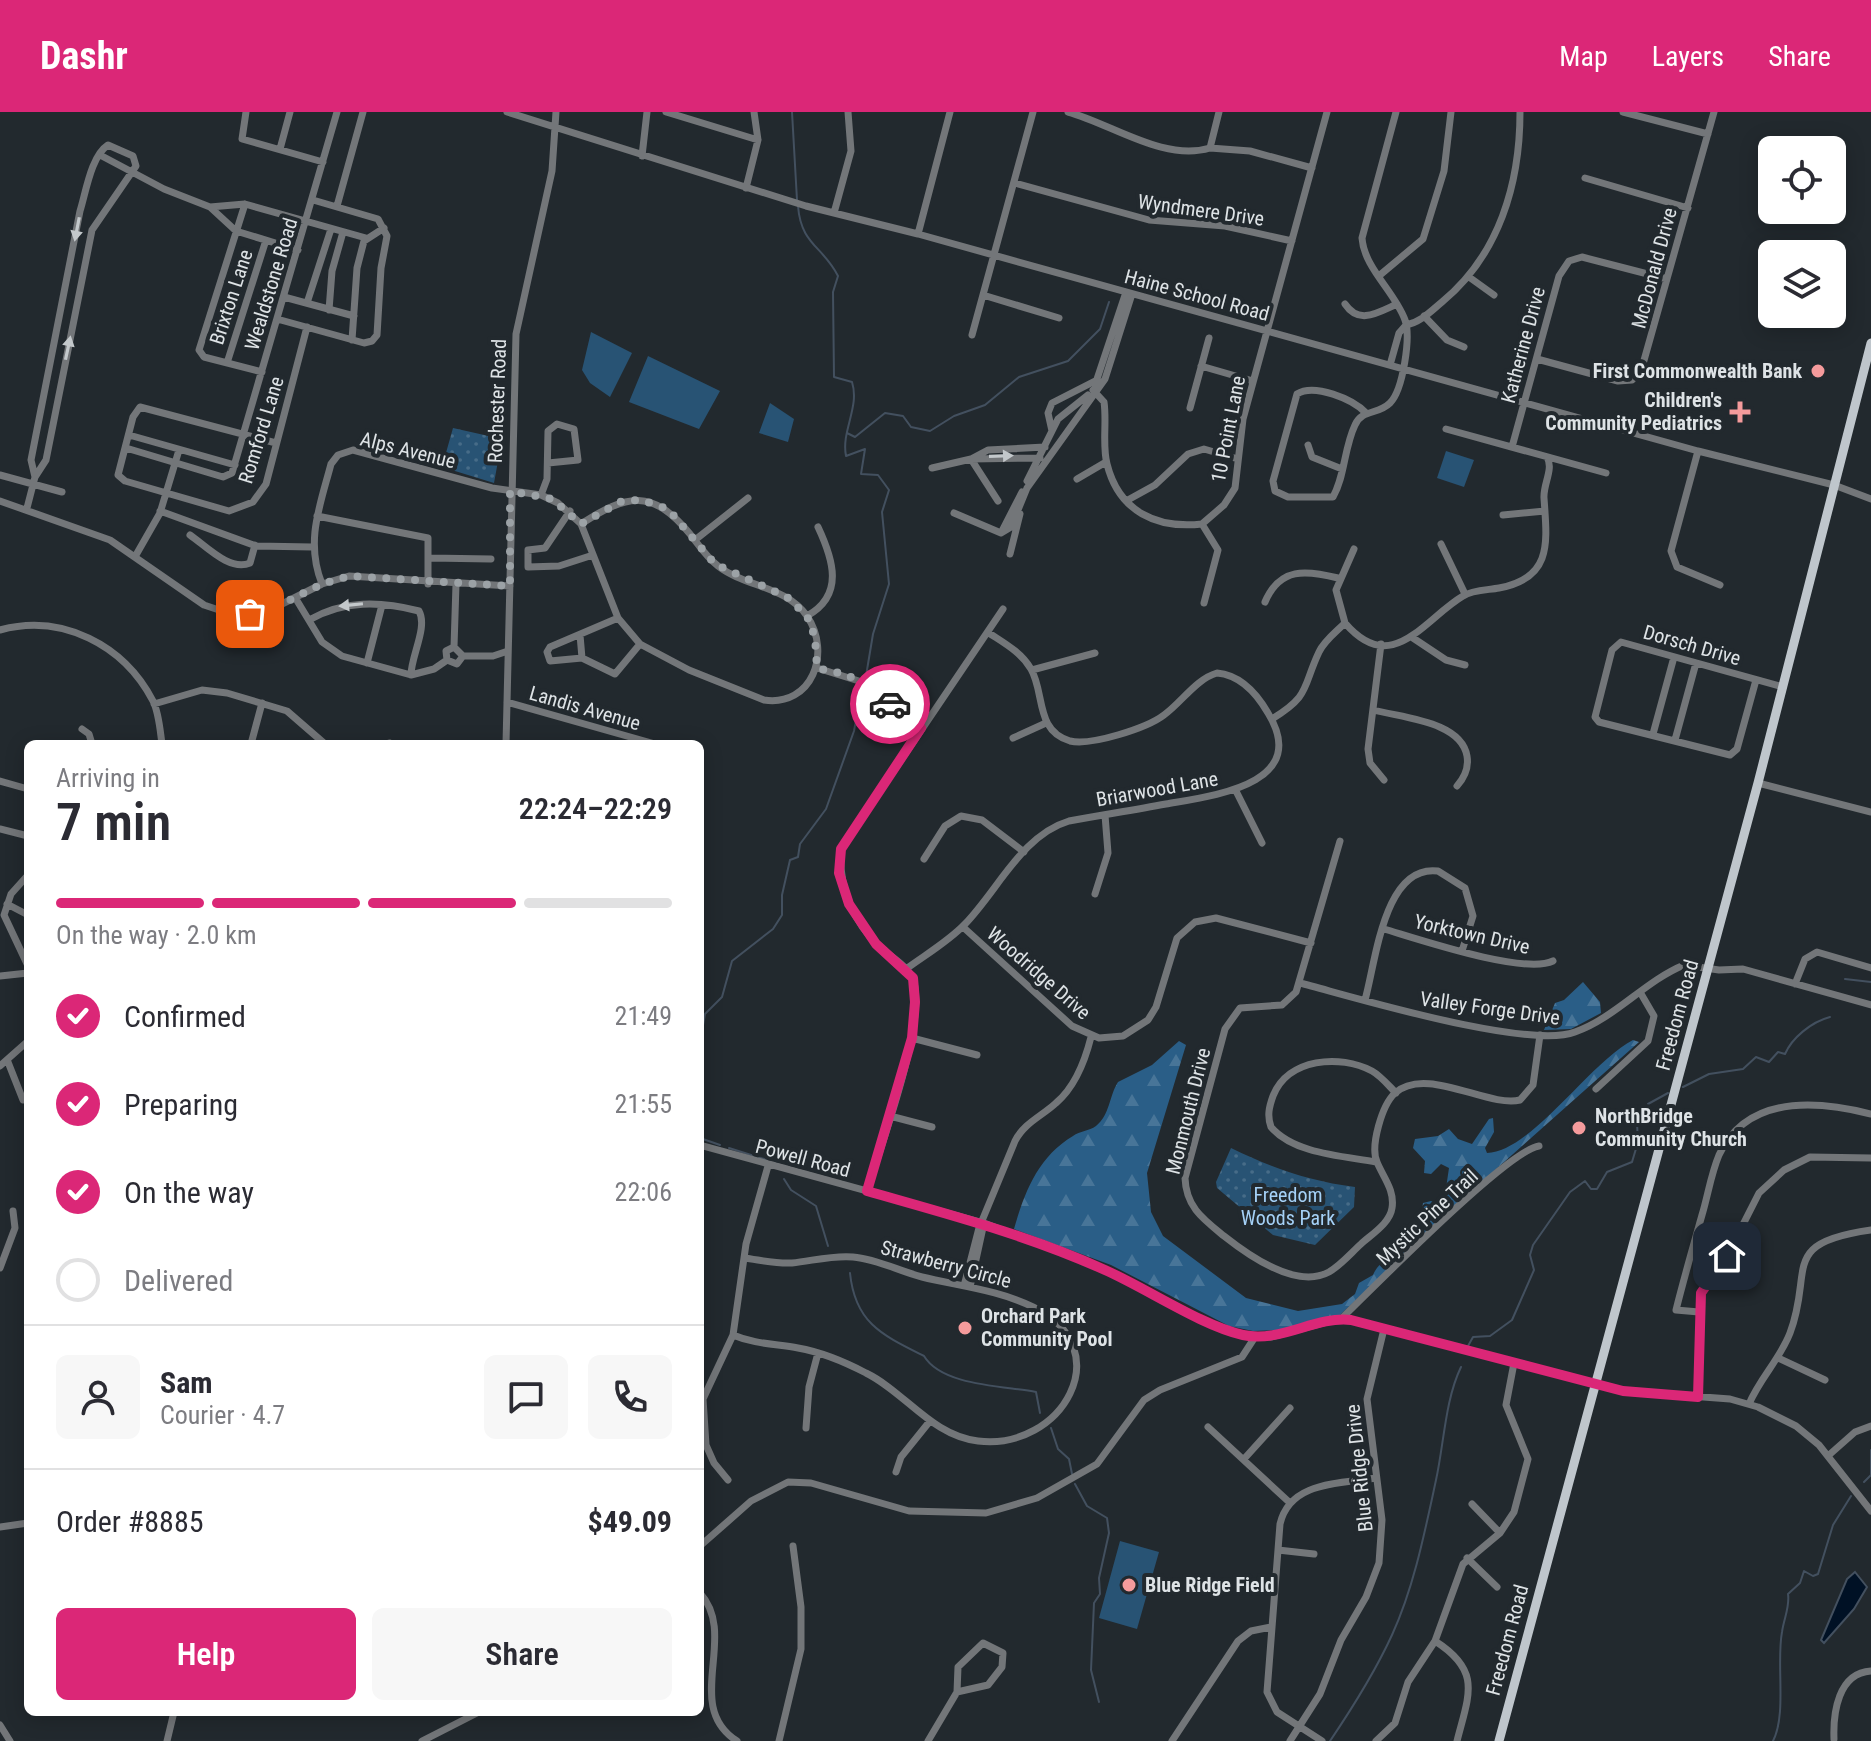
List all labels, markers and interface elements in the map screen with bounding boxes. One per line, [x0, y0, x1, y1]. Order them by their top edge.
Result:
text: Dashr [40, 34, 128, 78]
text: Map [1559, 40, 1608, 73]
text: Layers [1652, 40, 1724, 73]
text: Share [1768, 40, 1831, 73]
map controls [1758, 136, 1846, 328]
button: locate [1758, 136, 1846, 224]
street label: Wyndmere Drive [1136, 189, 1266, 231]
street label: McDonald Drive [1626, 205, 1682, 331]
street label: Wealdstone Road [239, 215, 303, 353]
one-way arrow [70, 217, 82, 242]
button: layers [1758, 240, 1846, 328]
street label: Brixton Lane [204, 246, 258, 348]
street label: Haine School Road [1122, 264, 1272, 326]
street label: Katherine Drive [1496, 284, 1550, 406]
one-way arrow [62, 335, 75, 360]
street label: Rochester Road [483, 339, 511, 463]
place label: First Commonwealth Bank [1593, 359, 1802, 383]
marker: First Commonwealth Bank [1809, 362, 1827, 380]
street label: Romford Lane [233, 374, 289, 486]
street label: 10 Point Lane [1206, 374, 1250, 484]
place label: Children's Community Pediatrics [1545, 388, 1722, 435]
marker: Children's Community Pediatrics [1729, 401, 1751, 423]
street label: Alps Avenue [358, 427, 458, 473]
one-way arrow [989, 450, 1014, 463]
pin [216, 580, 284, 648]
icon: bag [228, 592, 272, 636]
one-way arrow [338, 599, 363, 612]
street label: Dorsch Drive [1641, 620, 1743, 670]
courier [850, 664, 930, 744]
street label: Landis Avenue [527, 681, 643, 735]
icon: car [868, 682, 912, 726]
text: Arriving in [56, 763, 160, 793]
street label: Briarwood Lane [1094, 766, 1220, 812]
text: 22:24–22:29 [519, 791, 672, 826]
text: 7 min [56, 792, 171, 853]
street label: Yorktown Drive [1412, 909, 1532, 959]
text: On the way · 2.0 km [56, 920, 257, 950]
street label: Woodridge Drive [982, 922, 1096, 1024]
street label: Freedom Road [1651, 957, 1703, 1073]
street label: Valley Forge Drive [1419, 986, 1561, 1030]
icon: check [56, 994, 100, 1038]
text: Confirmed [124, 999, 246, 1034]
text: 21:49 [615, 1001, 672, 1031]
street label: Monmouth Drive [1161, 1045, 1215, 1177]
icon: check [56, 1082, 100, 1126]
text: Preparing [124, 1087, 238, 1122]
text: 21:55 [615, 1089, 672, 1119]
place label: NorthBridge Community Church [1595, 1104, 1747, 1151]
marker: NorthBridge Community Church [1570, 1119, 1588, 1137]
street label: Powell Road [753, 1134, 853, 1182]
street label: Mystic Pine Trail [1371, 1164, 1483, 1270]
icon: check [56, 1170, 100, 1214]
text: On the way [124, 1175, 254, 1210]
text: 22:06 [615, 1177, 672, 1207]
park label: Freedom Woods Park [1241, 1183, 1335, 1230]
pin [1693, 1222, 1761, 1290]
icon: home [1705, 1234, 1749, 1278]
street label: Strawberry Circle [878, 1235, 1014, 1293]
text: Delivered [124, 1263, 233, 1298]
place label: Orchard Park Community Pool [981, 1304, 1113, 1351]
marker: Orchard Park Community Pool [956, 1319, 974, 1337]
button: person [56, 1355, 140, 1439]
button: chat [484, 1355, 568, 1439]
button: phone [588, 1355, 672, 1439]
text: Sam [160, 1365, 213, 1400]
text: Courier · 4.7 [160, 1400, 285, 1430]
street label: Blue Ridge Drive [1340, 1403, 1378, 1533]
text: Order #8885 [56, 1504, 204, 1539]
text: $49.09 [587, 1504, 672, 1539]
place label: Blue Ridge Field [1145, 1573, 1275, 1597]
marker: Blue Ridge Field [1120, 1576, 1138, 1594]
street label: Freedom Road [1481, 1582, 1533, 1698]
button: Help [56, 1608, 356, 1700]
button: Share [372, 1608, 672, 1700]

